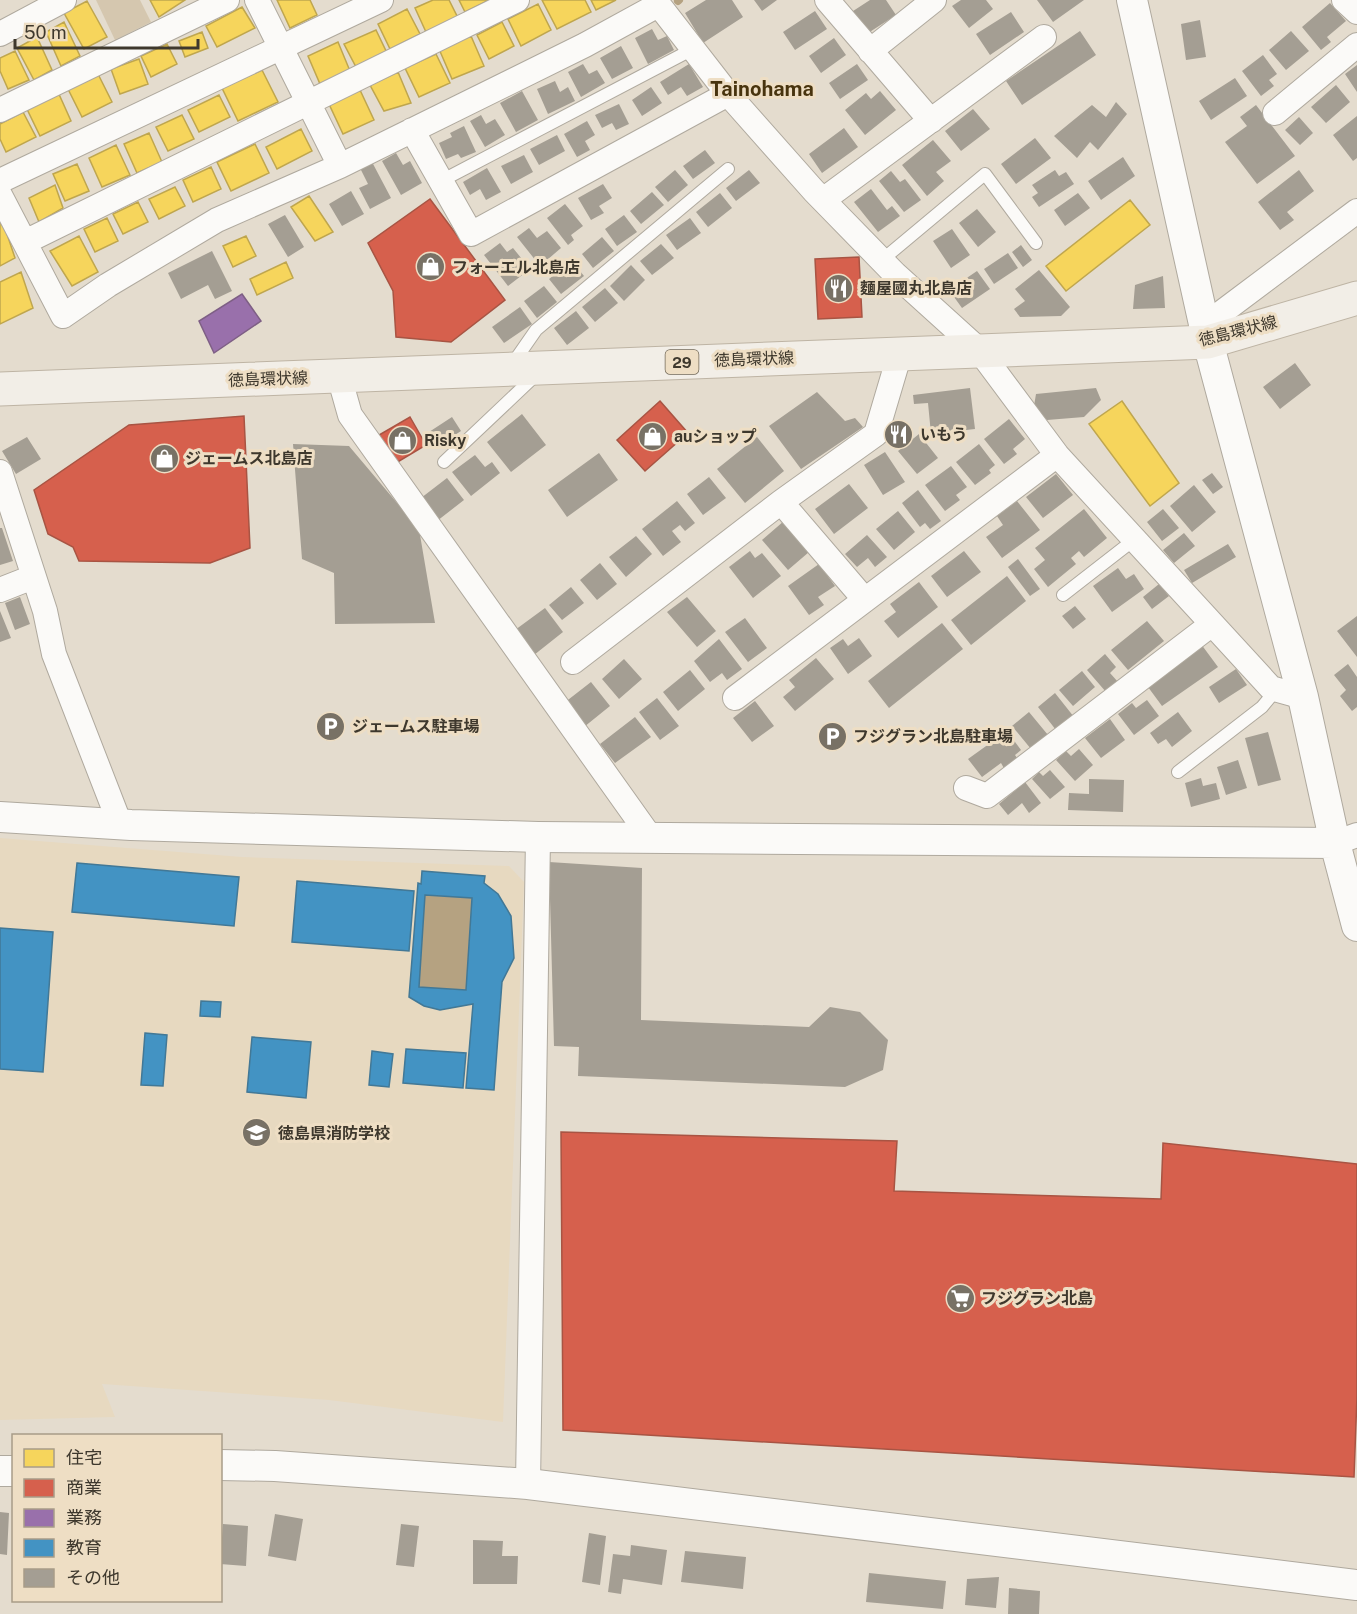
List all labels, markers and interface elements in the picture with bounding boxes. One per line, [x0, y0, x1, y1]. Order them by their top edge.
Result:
scale bar [15, 12, 198, 50]
text: 50 m [24, 22, 67, 43]
district label: Tainohama [710, 77, 814, 101]
shop icon: フォーエル北島店 [415, 251, 447, 283]
place label: フォーエル北島店 [452, 258, 580, 277]
restaurant icon: 麵屋國丸北島店 [823, 272, 855, 304]
place label: 麵屋國丸北島店 [860, 279, 972, 298]
street label: 徳島環状線 [1197, 312, 1279, 350]
street label: 徳島環状線 [714, 348, 794, 370]
road number: 29 [666, 350, 698, 374]
street label: 徳島環状線 [228, 368, 308, 390]
restaurant icon: いもう [883, 418, 915, 450]
shop icon: auショップ [637, 420, 669, 452]
shop icon: Risky [387, 424, 419, 456]
place label: いもう [920, 425, 968, 444]
place label: auショップ [674, 427, 757, 446]
place label: Risky [424, 431, 466, 450]
shop icon: ジェームス北島店 [148, 442, 180, 474]
place label: ジェームス北島店 [185, 449, 313, 468]
parking icon: ジェームス駐車場 [315, 710, 347, 742]
place label: ジェームス駐車場 [352, 717, 480, 736]
parking icon: フジグラン北島駐車場 [816, 720, 848, 752]
place label: フジグラン北島駐車場 [853, 727, 1013, 746]
school or university icon: 徳島県消防学校 [241, 1117, 273, 1149]
place label: 徳島県消防学校 [278, 1124, 390, 1143]
supermarket icon: フジグラン北島 [944, 1282, 976, 1314]
place label: フジグラン北島 [981, 1289, 1093, 1308]
legend [12, 1434, 222, 1602]
text: 住宅 [66, 1447, 102, 1468]
text: 商業 [66, 1477, 102, 1498]
text: 業務 [66, 1507, 102, 1528]
text: 教育 [66, 1537, 102, 1558]
text: その他 [66, 1567, 120, 1588]

